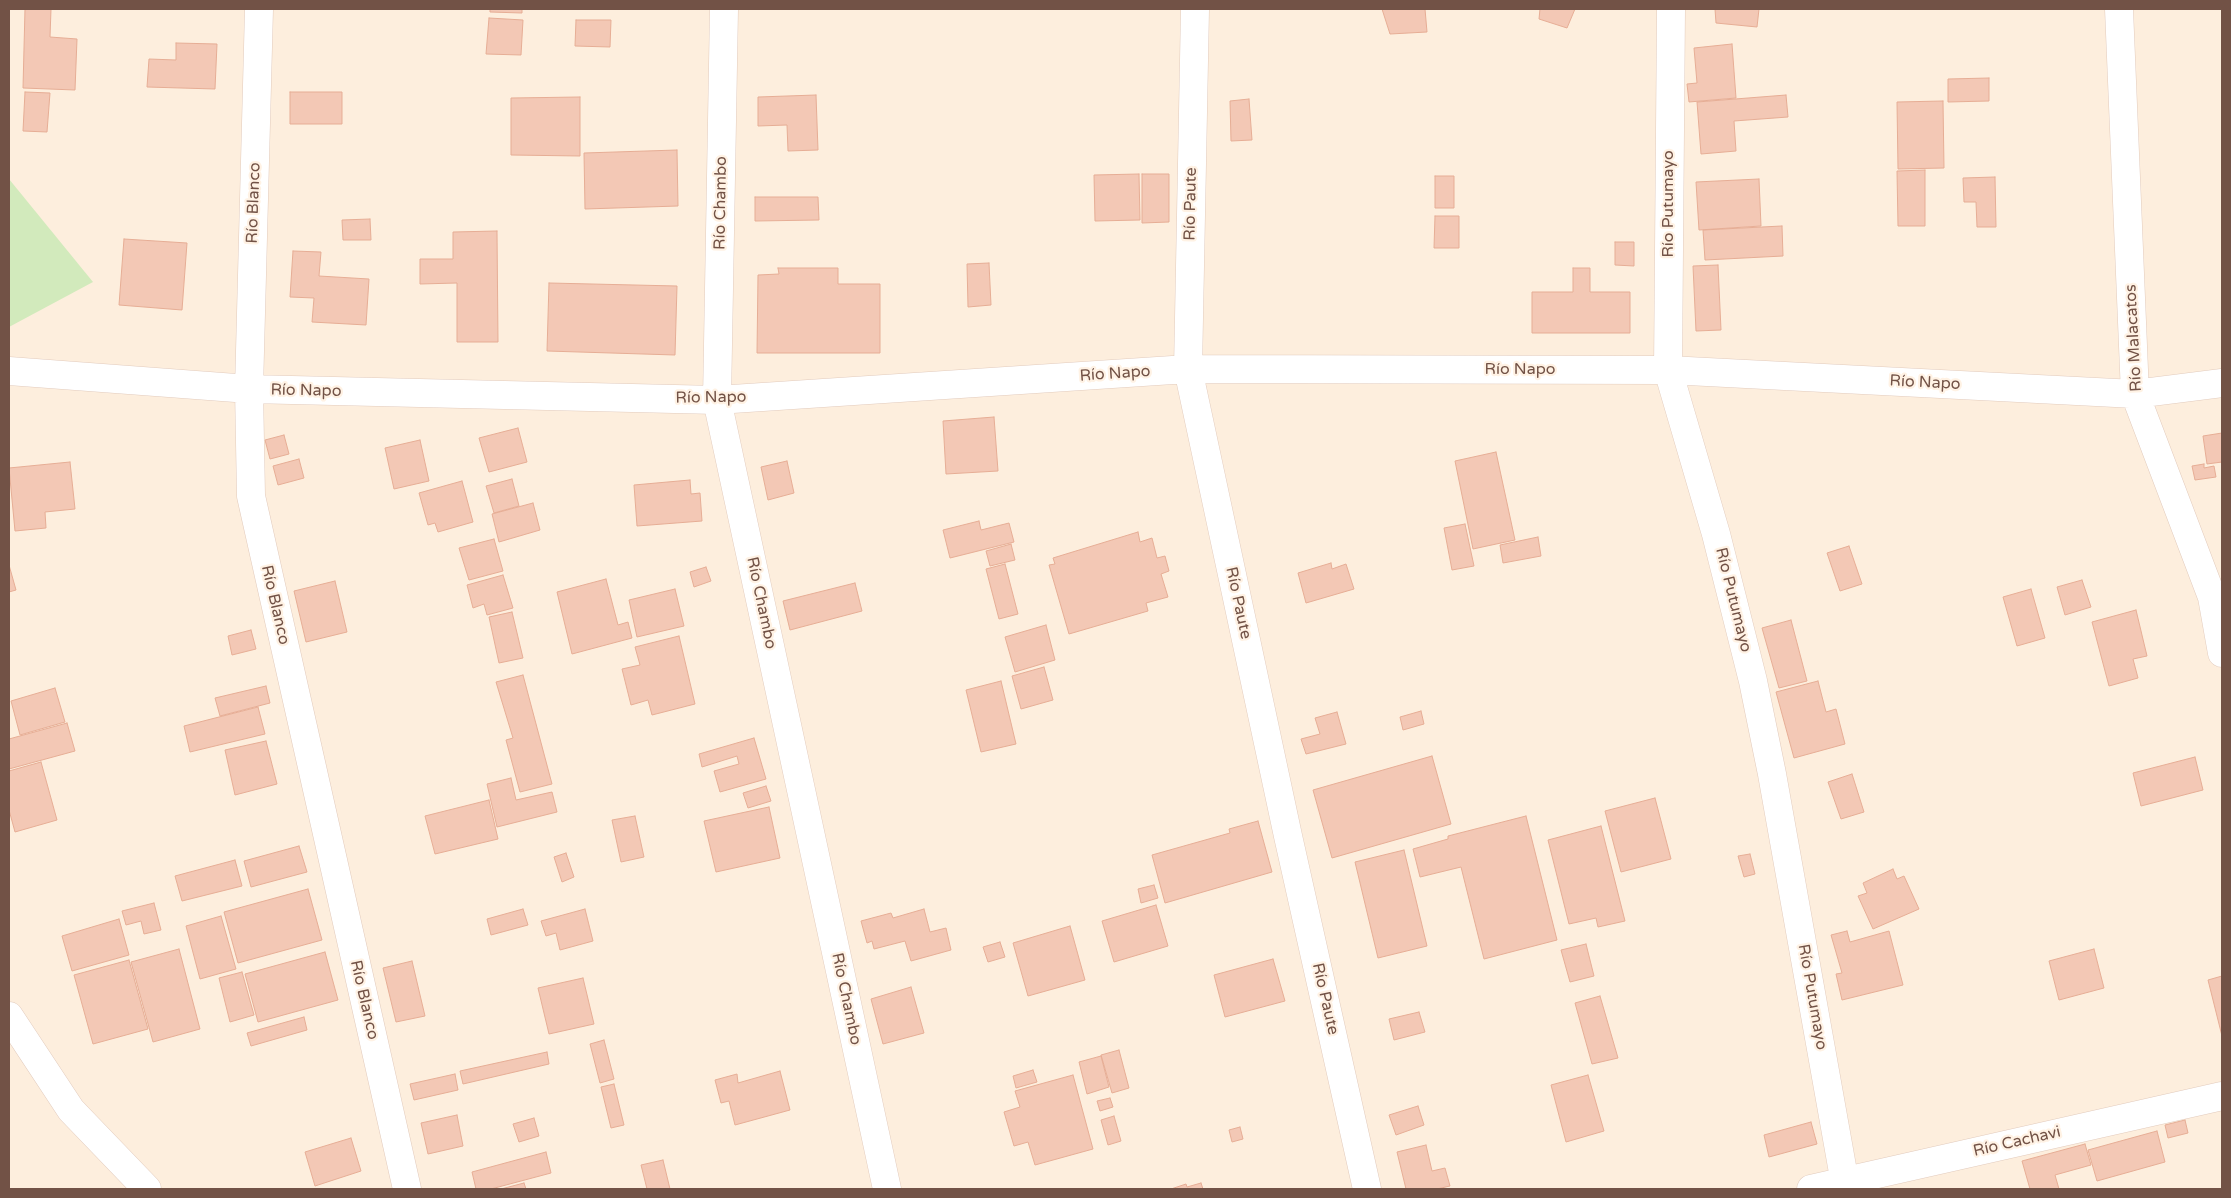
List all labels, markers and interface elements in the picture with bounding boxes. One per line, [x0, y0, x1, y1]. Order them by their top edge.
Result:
street label: Río Putumayo [1659, 150, 1679, 258]
street label: Río Chambo [711, 156, 731, 250]
street label: Río Blanco [243, 162, 265, 244]
street label: Río Paute [1181, 167, 1201, 241]
street label: Río Malacatos [2122, 284, 2146, 392]
street label: Río Napo [1485, 360, 1555, 380]
street label: Río Napo [1079, 362, 1151, 386]
street label: Río Napo [1889, 372, 1961, 394]
street label: Río Napo [270, 381, 342, 401]
street label: Río Napo [675, 388, 747, 408]
street label: Río Putumayo [1711, 546, 1755, 654]
street label: Río Chambo [742, 555, 780, 651]
street label: Río Blanco [257, 563, 293, 647]
street label: Río Paute [1221, 565, 1255, 641]
street label: Río Putumayo [1793, 943, 1831, 1051]
street label: Río Chambo [827, 951, 865, 1047]
street label: Río Blanco [346, 958, 382, 1042]
street label: Río Paute [1307, 961, 1343, 1037]
street label: Río Cachavi [1972, 1123, 2062, 1161]

